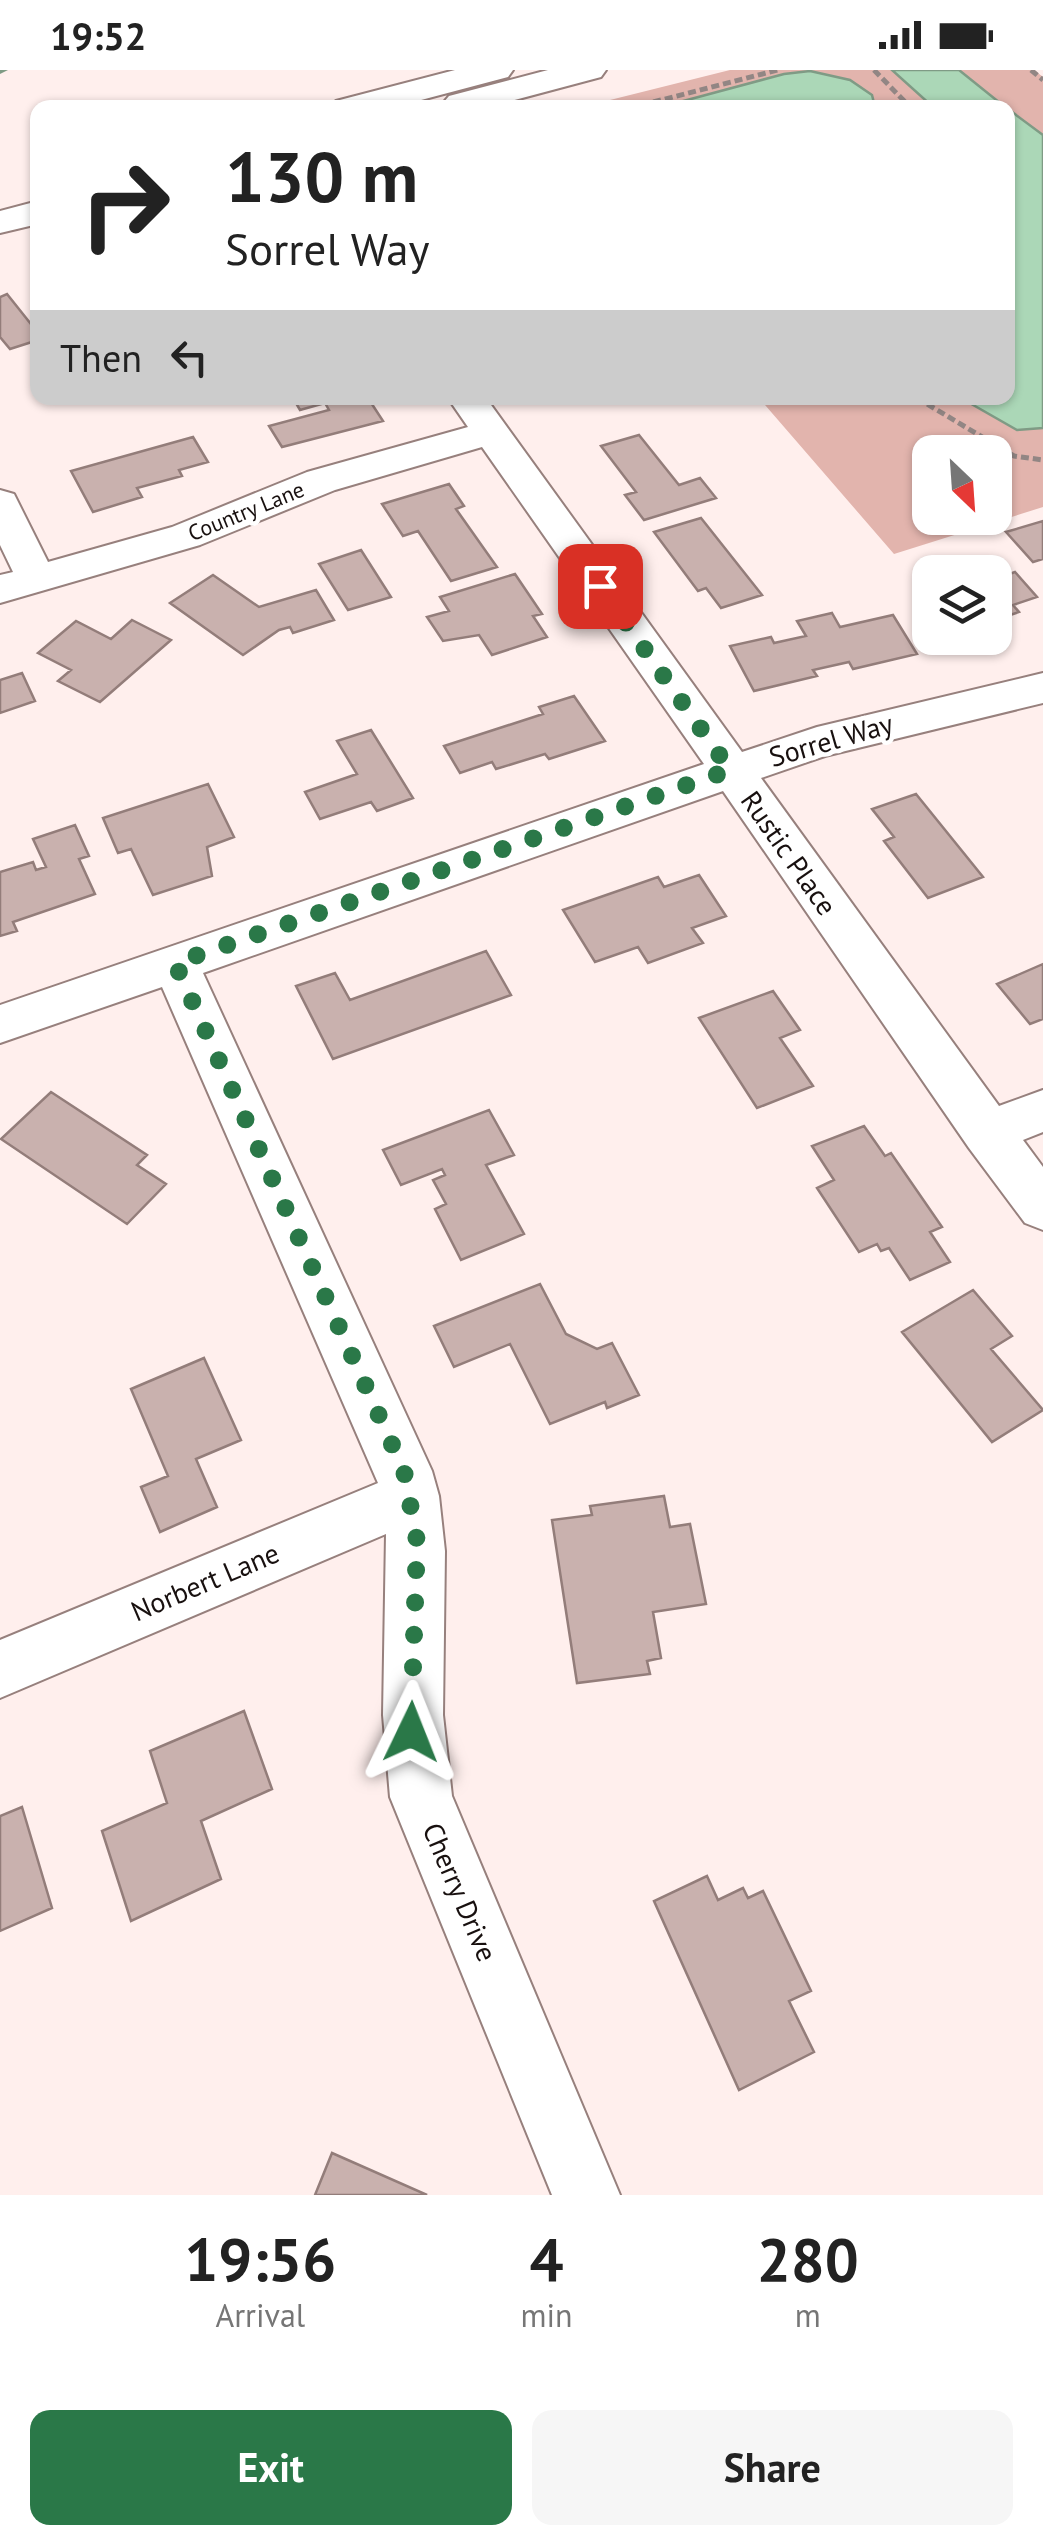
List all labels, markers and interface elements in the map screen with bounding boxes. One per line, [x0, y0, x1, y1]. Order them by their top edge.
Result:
text: 19:52 [50, 11, 146, 60]
text: 130 m [225, 131, 418, 221]
icon: right [60, 140, 190, 270]
text: Sorrel Way [225, 219, 429, 277]
icon: left [162, 330, 217, 385]
text: Then [60, 333, 142, 382]
north arrow [912, 435, 1012, 535]
map controls [912, 435, 1012, 655]
street label: Country Lane [184, 475, 308, 547]
pin [558, 544, 643, 629]
button: layers [912, 555, 1012, 655]
icon: arrive [573, 559, 628, 614]
street label: Sorrel Way [765, 704, 897, 775]
street label: Rustic Place [733, 783, 846, 922]
street label: Norbert Lane [125, 1534, 284, 1629]
position arrow [359, 1680, 463, 1784]
street label: Cherry Drive [415, 1817, 506, 1967]
text: 19:56 [184, 2220, 336, 2298]
text: 4 [530, 2220, 564, 2298]
text: 280 [757, 2220, 859, 2298]
text: Arrival [215, 2294, 305, 2336]
text: min [521, 2294, 573, 2336]
text: m [795, 2294, 821, 2336]
button: Exit [30, 2410, 512, 2525]
button: Share [532, 2410, 1013, 2525]

